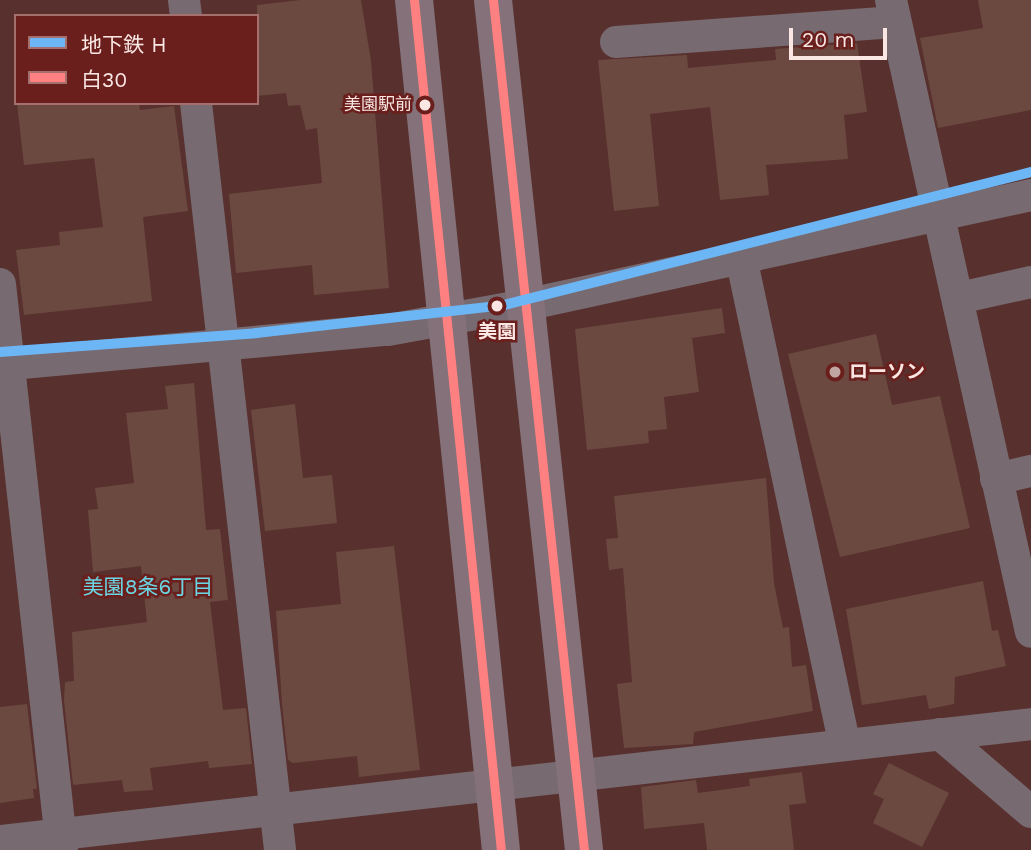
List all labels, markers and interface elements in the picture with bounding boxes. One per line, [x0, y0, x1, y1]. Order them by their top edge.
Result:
legend [14, 14, 259, 105]
scale bar [793, 14, 891, 58]
text: 20 m [802, 27, 854, 52]
text: 地下鉄 H [81, 32, 167, 57]
text: 白30 [81, 67, 127, 92]
place label: 美園駅前 [344, 95, 412, 115]
marker: 美園駅前 [418, 98, 432, 112]
marker: 美園 [486, 295, 508, 317]
place label: 美園 [478, 321, 516, 343]
place label: ローソン [849, 361, 925, 383]
marker: ローソン [827, 364, 843, 380]
district label: 美園8条6丁目 [83, 574, 213, 600]

